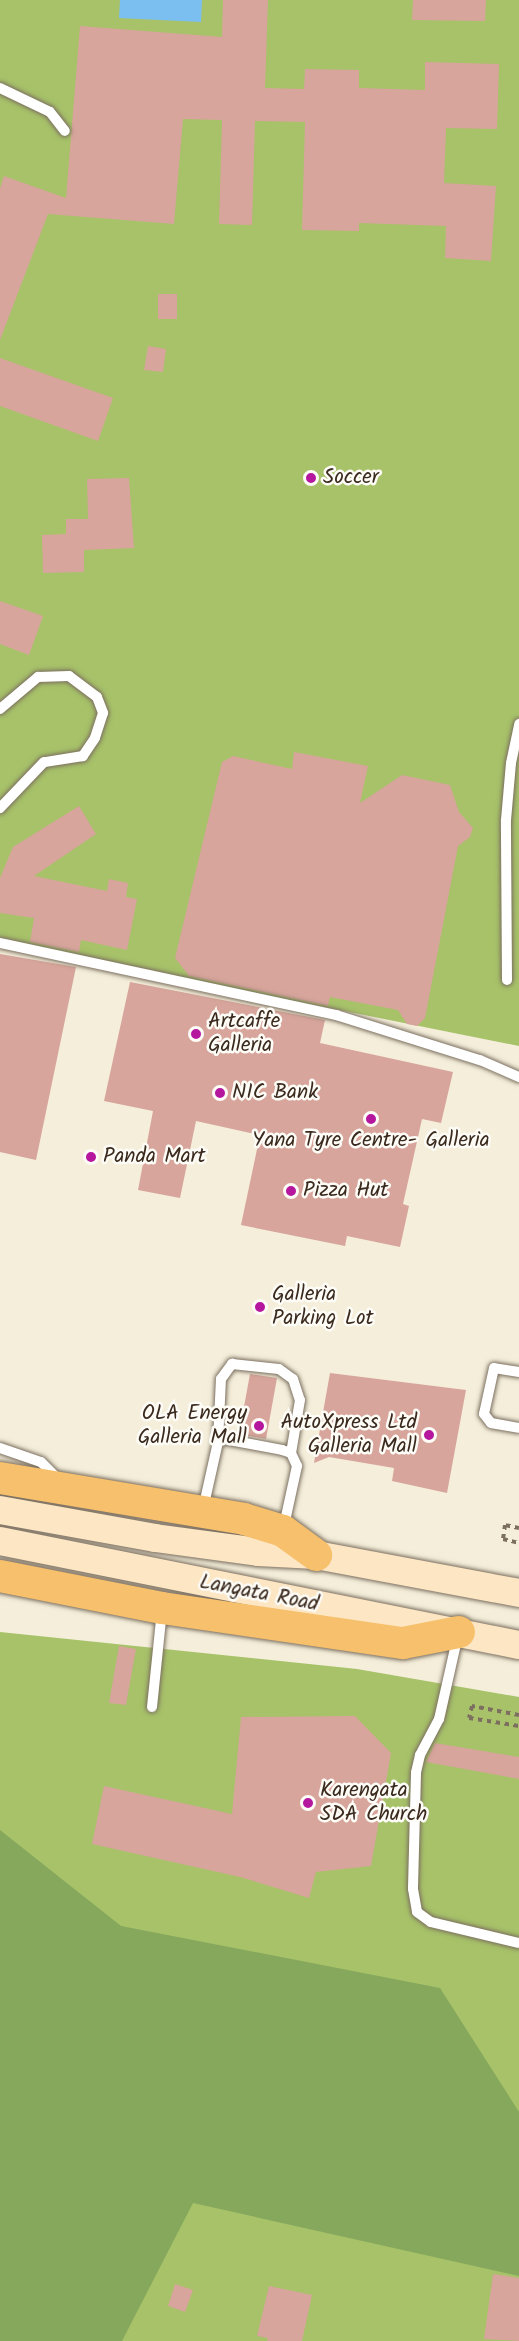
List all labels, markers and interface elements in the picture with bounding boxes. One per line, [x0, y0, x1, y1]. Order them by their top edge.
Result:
place label: Soccer [323, 465, 379, 491]
marker: Soccer [304, 471, 318, 485]
place label: Artcaffe Galleria [208, 1009, 280, 1059]
marker: Artcaffe Galleria [189, 1027, 203, 1041]
place label: NIC Bank [232, 1080, 318, 1106]
marker: NIC Bank [213, 1086, 227, 1100]
marker: Yana Tyre Centre- Galleria [364, 1112, 378, 1126]
place label: Yana Tyre Centre- Galleria [252, 1128, 490, 1154]
place label: Panda Mart [103, 1144, 206, 1170]
marker: Panda Mart [84, 1150, 98, 1164]
place label: Pizza Hut [303, 1178, 388, 1204]
marker: Pizza Hut [284, 1184, 298, 1198]
place label: Galleria Parking Lot [272, 1282, 374, 1332]
marker: Galleria Parking Lot [253, 1300, 267, 1314]
place label: OLA Energy Galleria Mall [138, 1401, 247, 1451]
place label: AutoXpress Ltd Galleria Mall [281, 1410, 417, 1460]
marker: OLA Energy Galleria Mall [252, 1419, 266, 1433]
marker: AutoXpress Ltd Galleria Mall [422, 1428, 436, 1442]
street label: Langata Road [197, 1570, 321, 1618]
place label: Karengata SDA Church [320, 1778, 427, 1828]
marker: Karengata SDA Church [301, 1796, 315, 1810]

